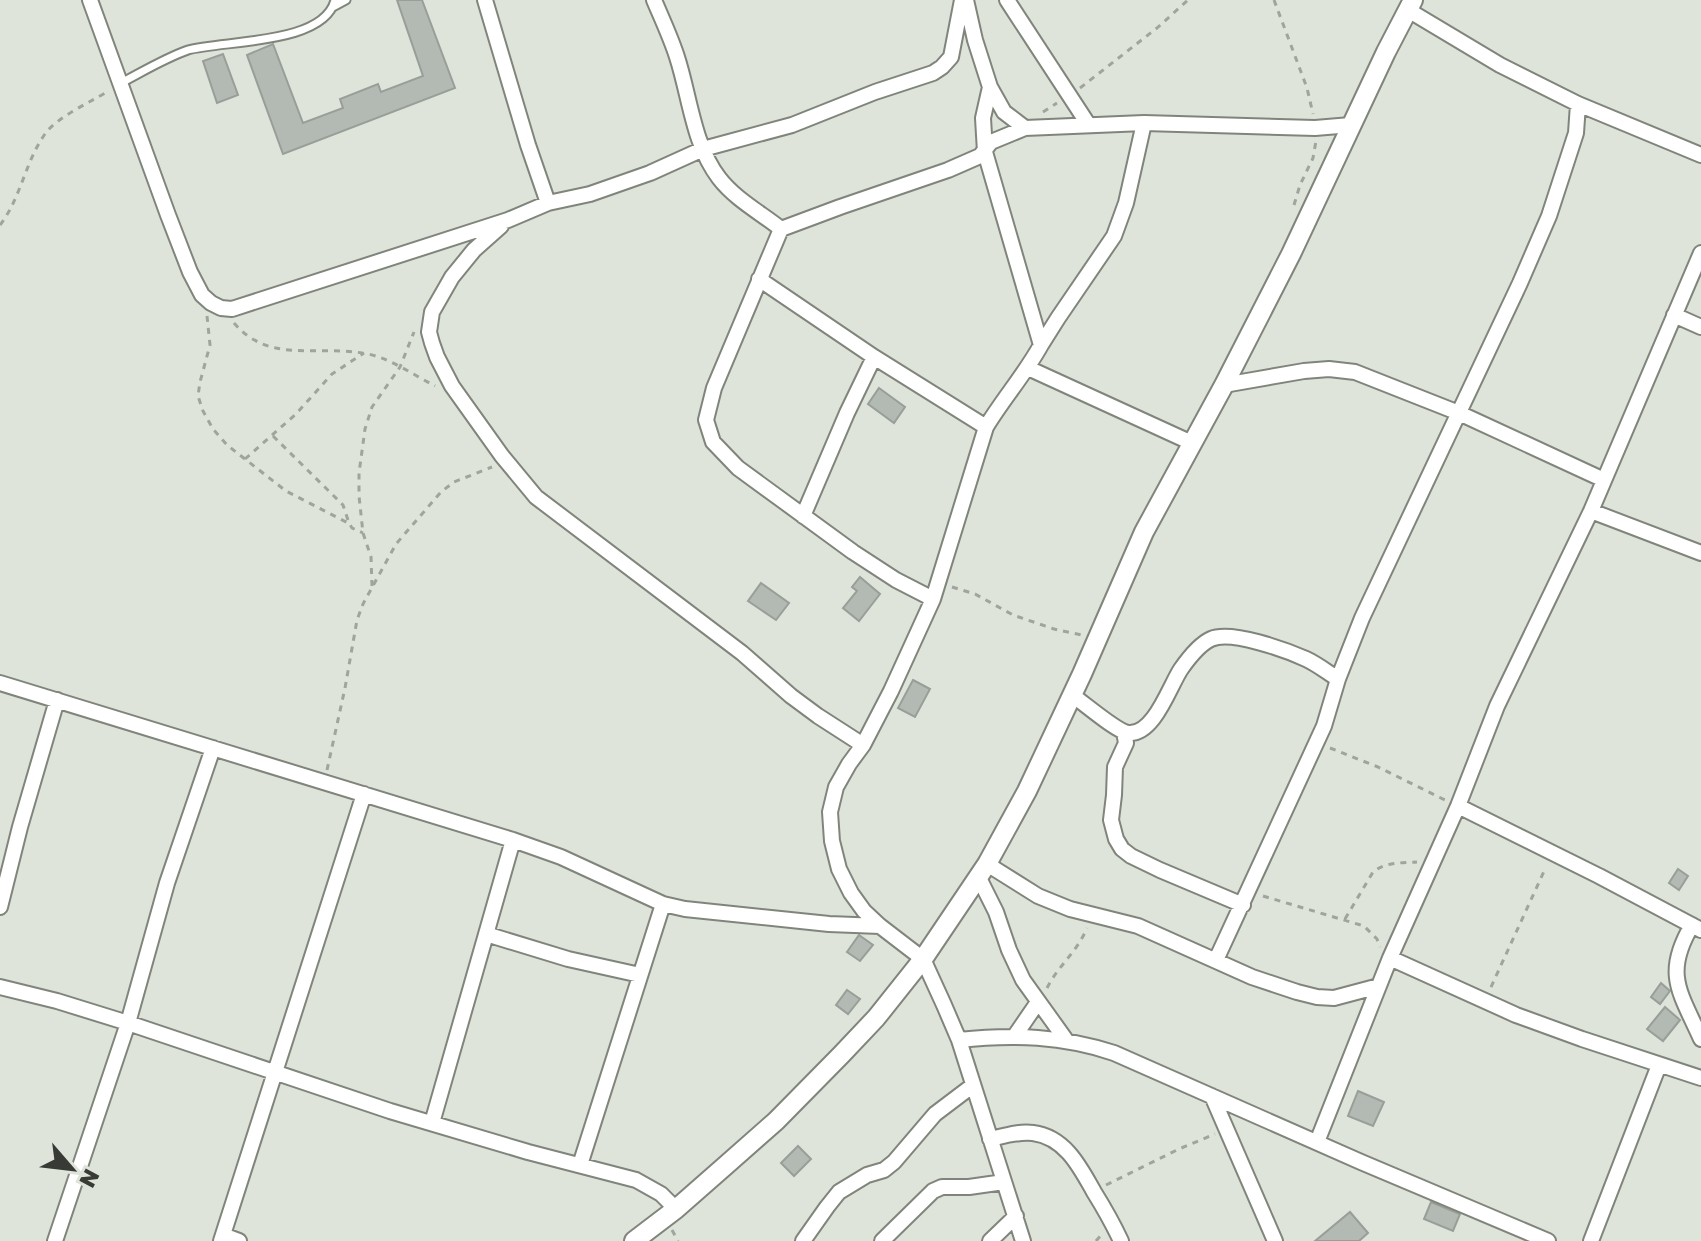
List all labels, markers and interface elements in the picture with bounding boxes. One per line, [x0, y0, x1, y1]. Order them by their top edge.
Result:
north arrow [32, 1129, 112, 1209]
text: N [74, 1165, 106, 1192]

